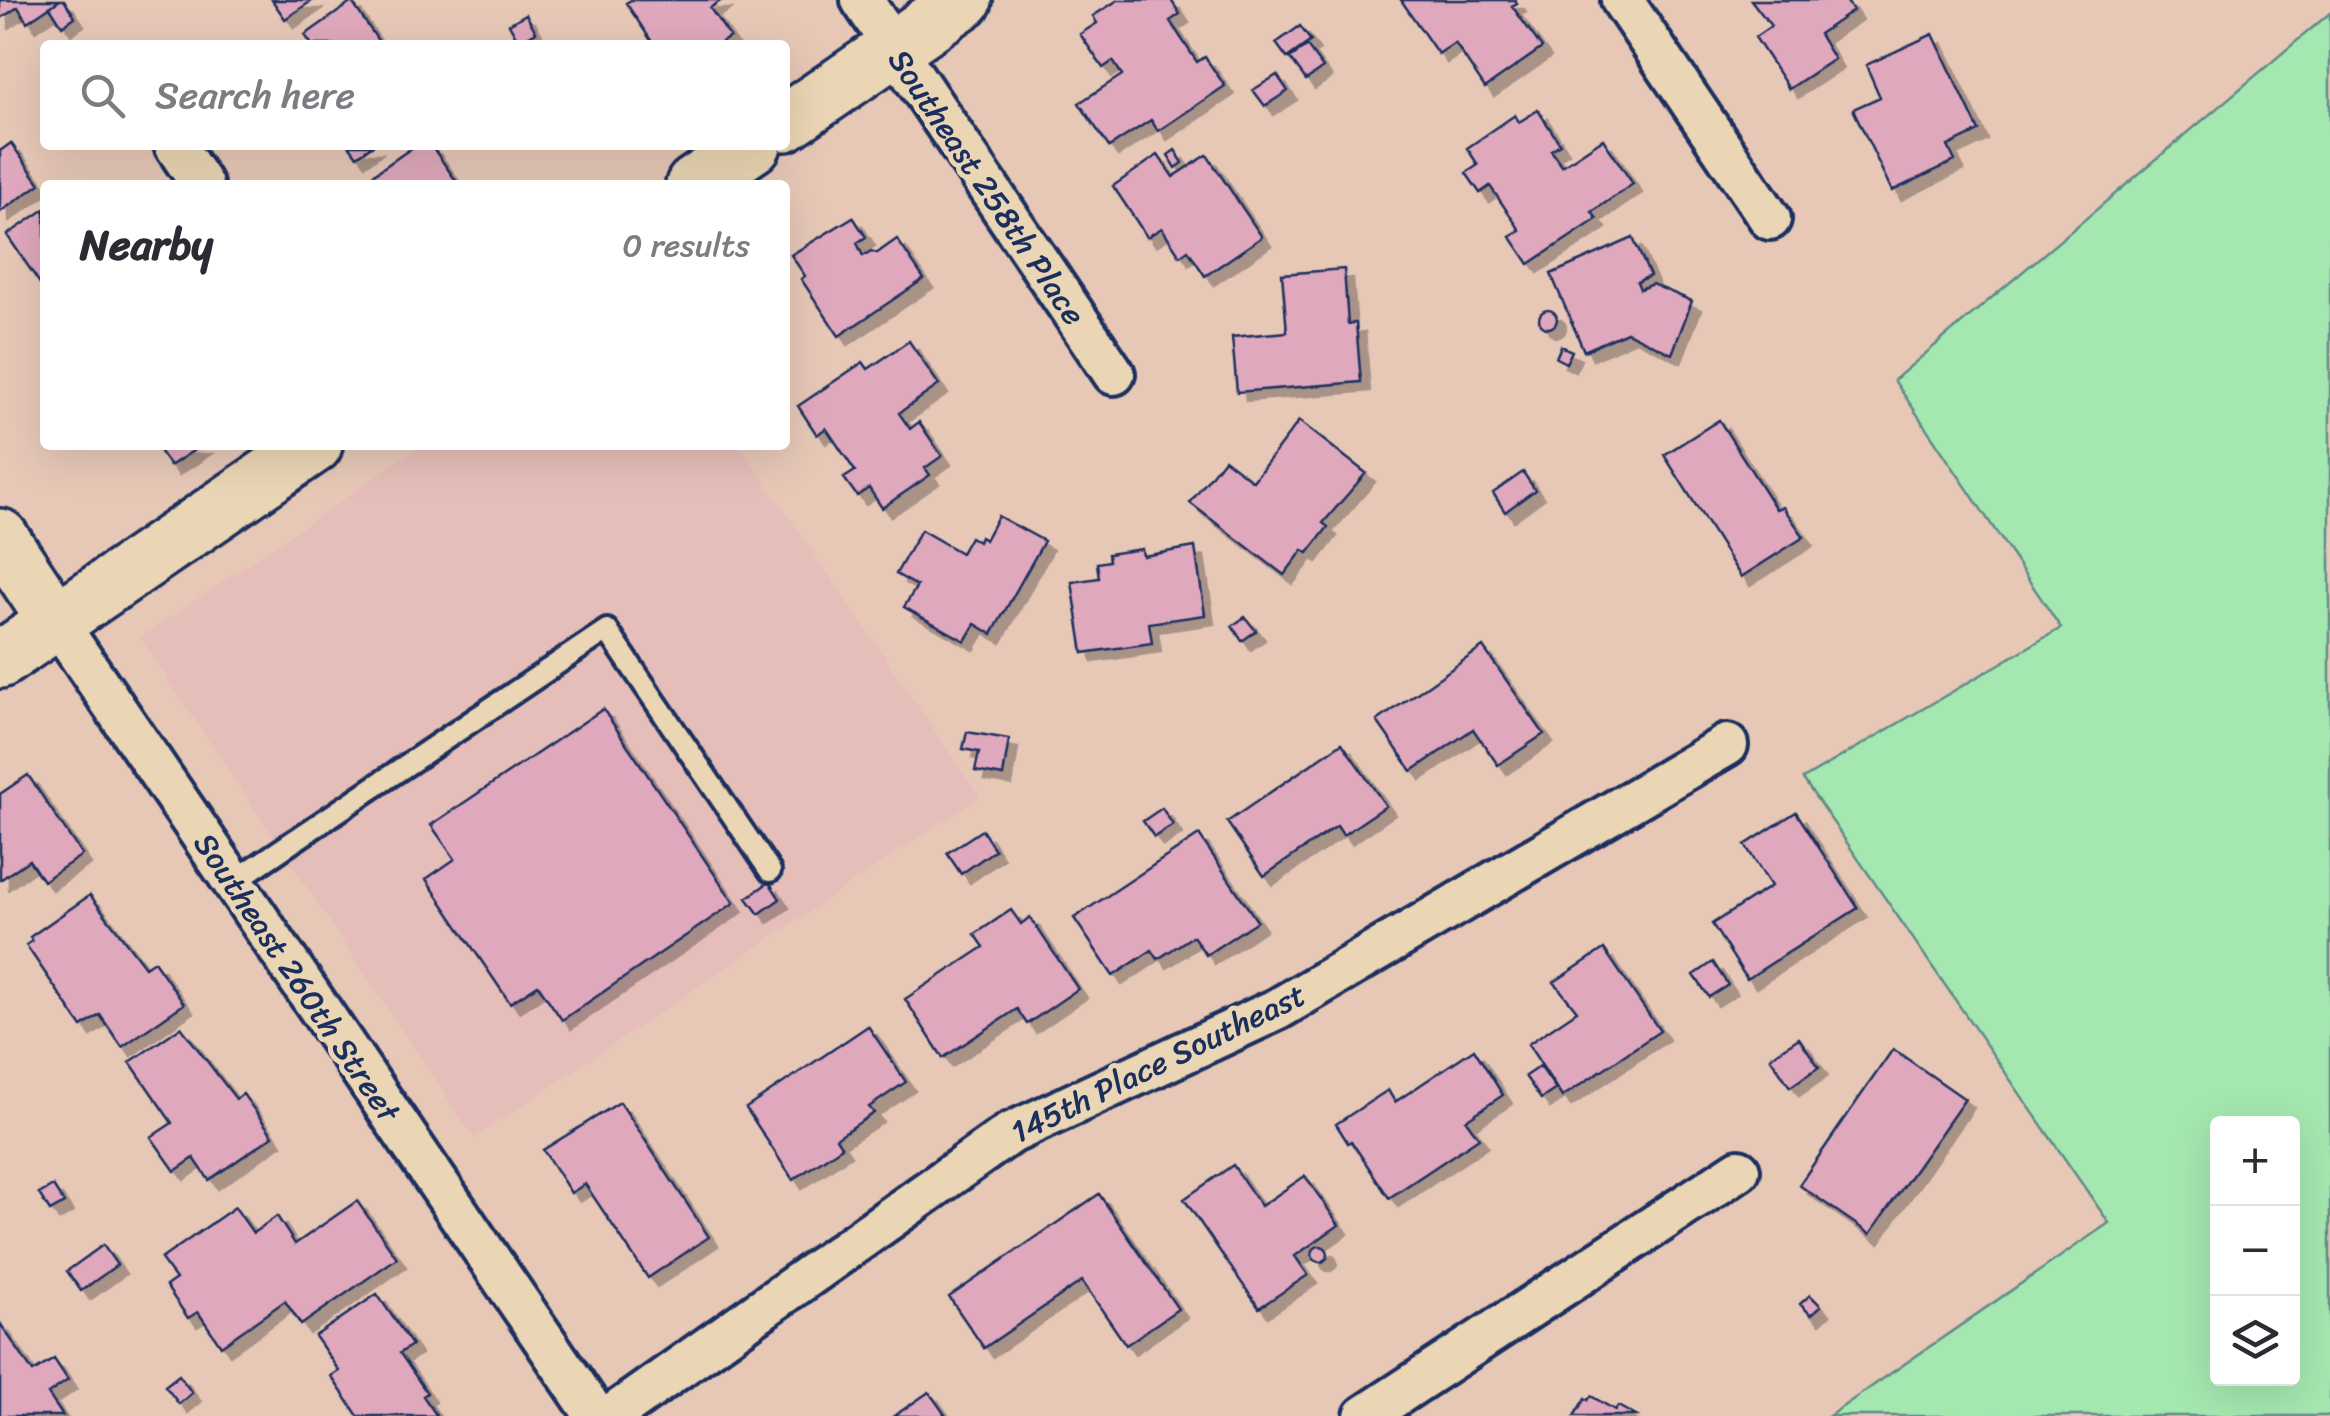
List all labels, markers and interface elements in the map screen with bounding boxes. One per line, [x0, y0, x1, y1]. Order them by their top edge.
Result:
street label: Southeast 258th Place [872, 37, 1101, 338]
search box [40, 40, 790, 150]
text: Search here [155, 62, 355, 129]
icon: search [75, 68, 130, 123]
text: Nearby [80, 208, 213, 282]
text: 0 results [622, 217, 750, 274]
street label: Southeast 260th Street [178, 820, 416, 1135]
street label: 145th Place Southeast [1001, 967, 1316, 1160]
map controls [2210, 1116, 2300, 1386]
button: + [2210, 1116, 2300, 1206]
button: − [2210, 1206, 2300, 1296]
button: layers [2210, 1296, 2300, 1386]

